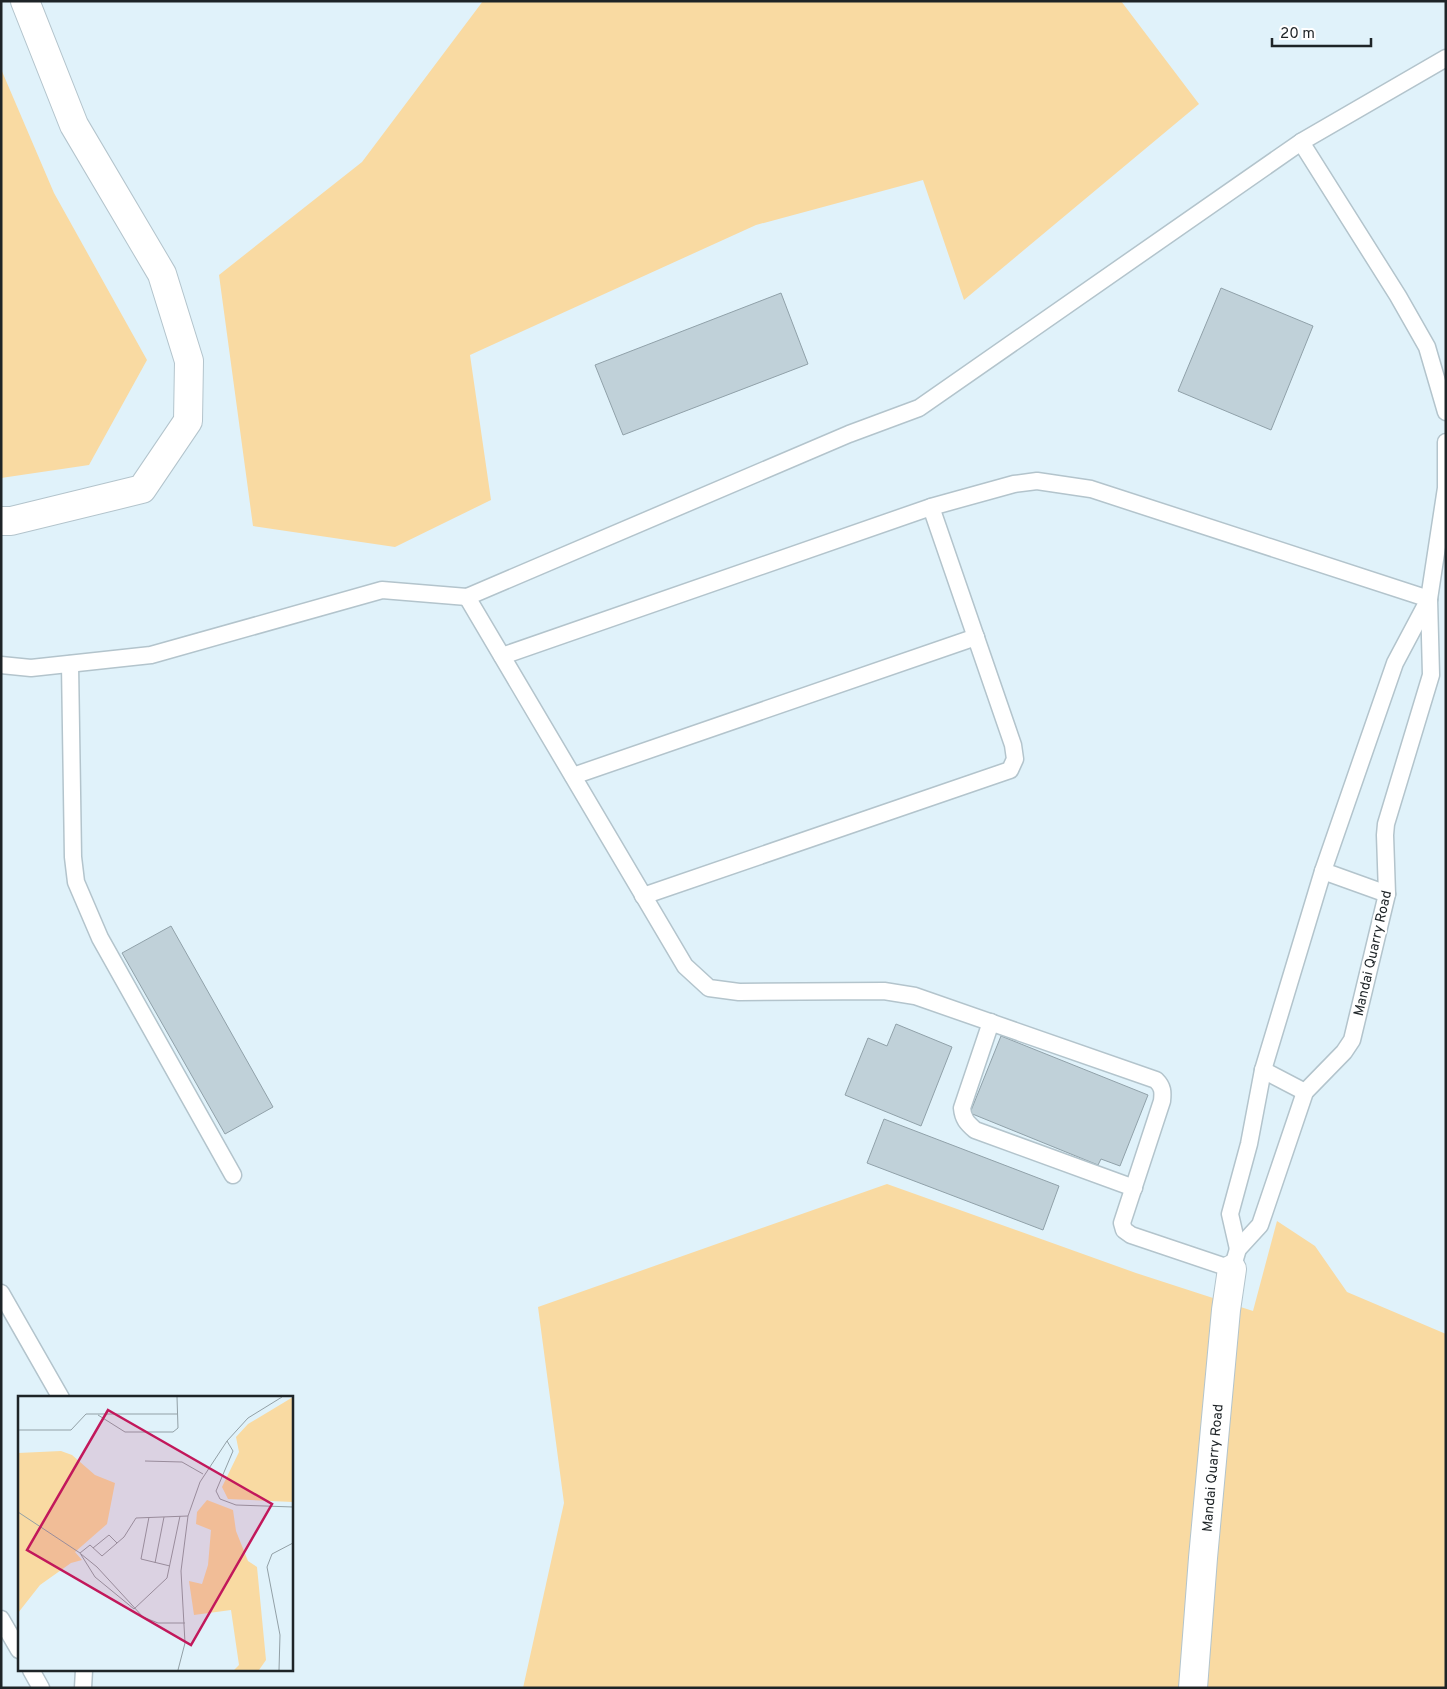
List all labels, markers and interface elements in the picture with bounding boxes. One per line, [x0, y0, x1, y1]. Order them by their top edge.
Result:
scale bar [1272, 15, 1371, 47]
text: 20 m [1280, 25, 1315, 44]
street label: Mandai Quarry Road [1351, 889, 1396, 1018]
inset map [18, 1396, 292, 1672]
street label: Mandai Quarry Road [1199, 1403, 1228, 1533]

